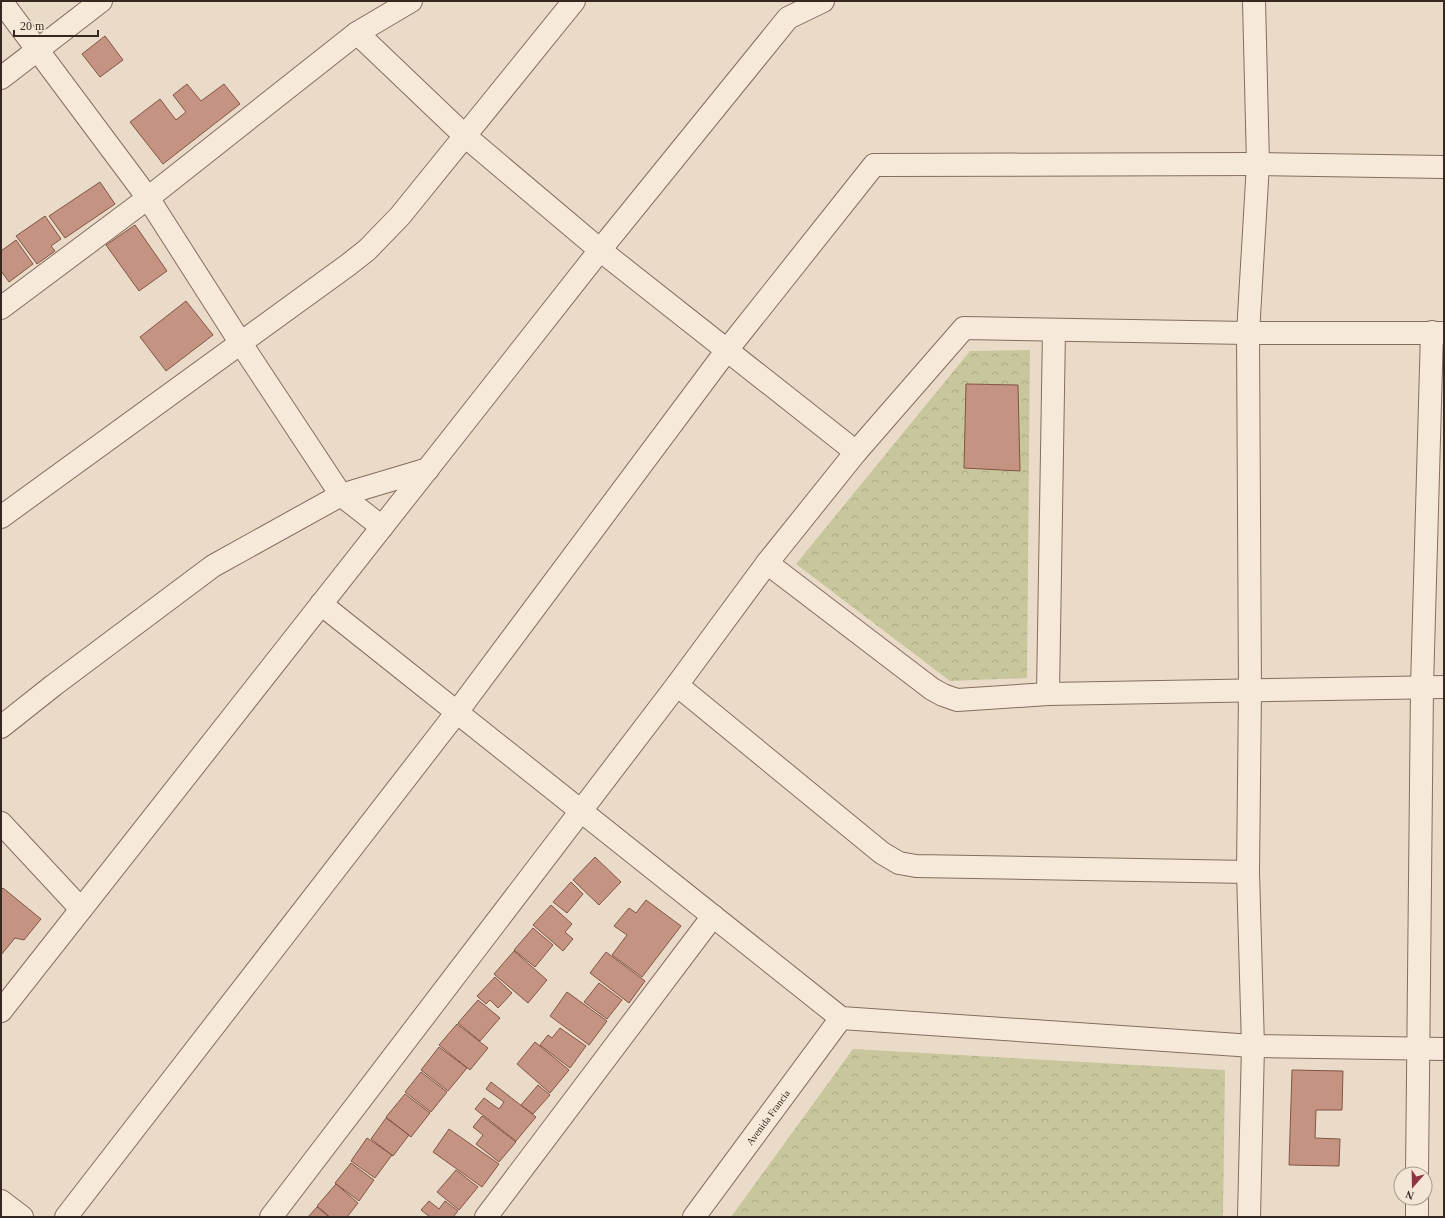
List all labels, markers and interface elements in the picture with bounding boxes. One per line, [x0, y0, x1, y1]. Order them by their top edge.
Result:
scale bar [14, 12, 98, 38]
text: 20 m [20, 19, 45, 33]
street label: Avenida Francia [744, 1087, 792, 1147]
north arrow [1393, 1166, 1433, 1206]
text: N [1404, 1188, 1415, 1202]

